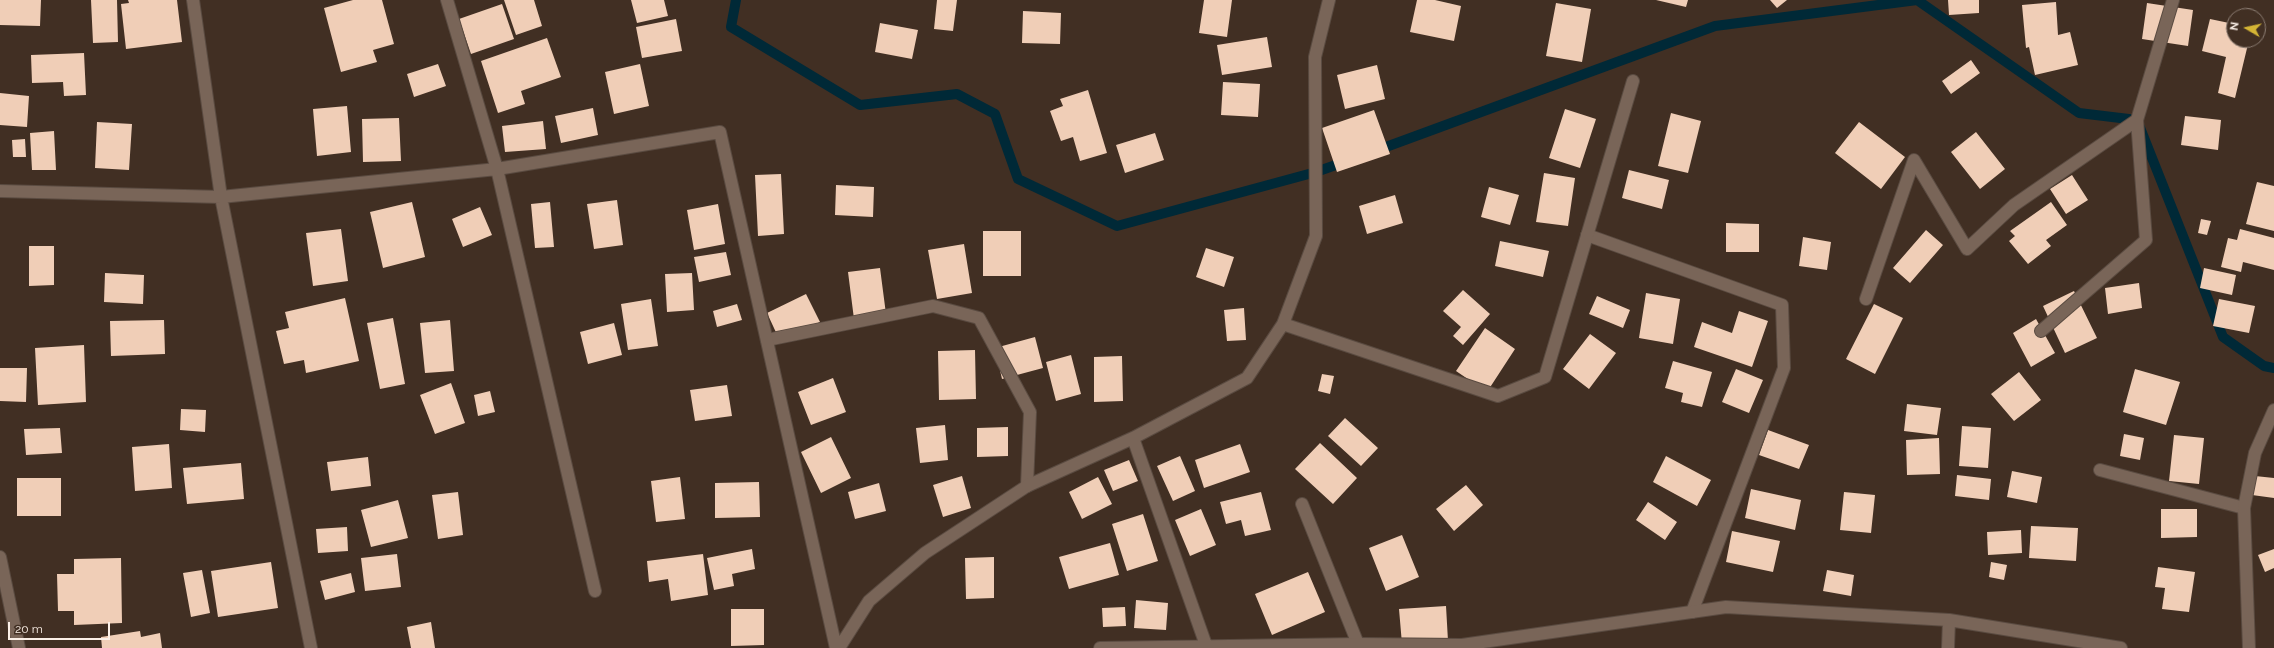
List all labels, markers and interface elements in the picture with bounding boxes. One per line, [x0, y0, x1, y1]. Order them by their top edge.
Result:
north arrow [2226, 8, 2266, 48]
text: N [2228, 21, 2242, 31]
scale bar [10, 614, 112, 640]
text: 20 m [15, 622, 43, 636]

